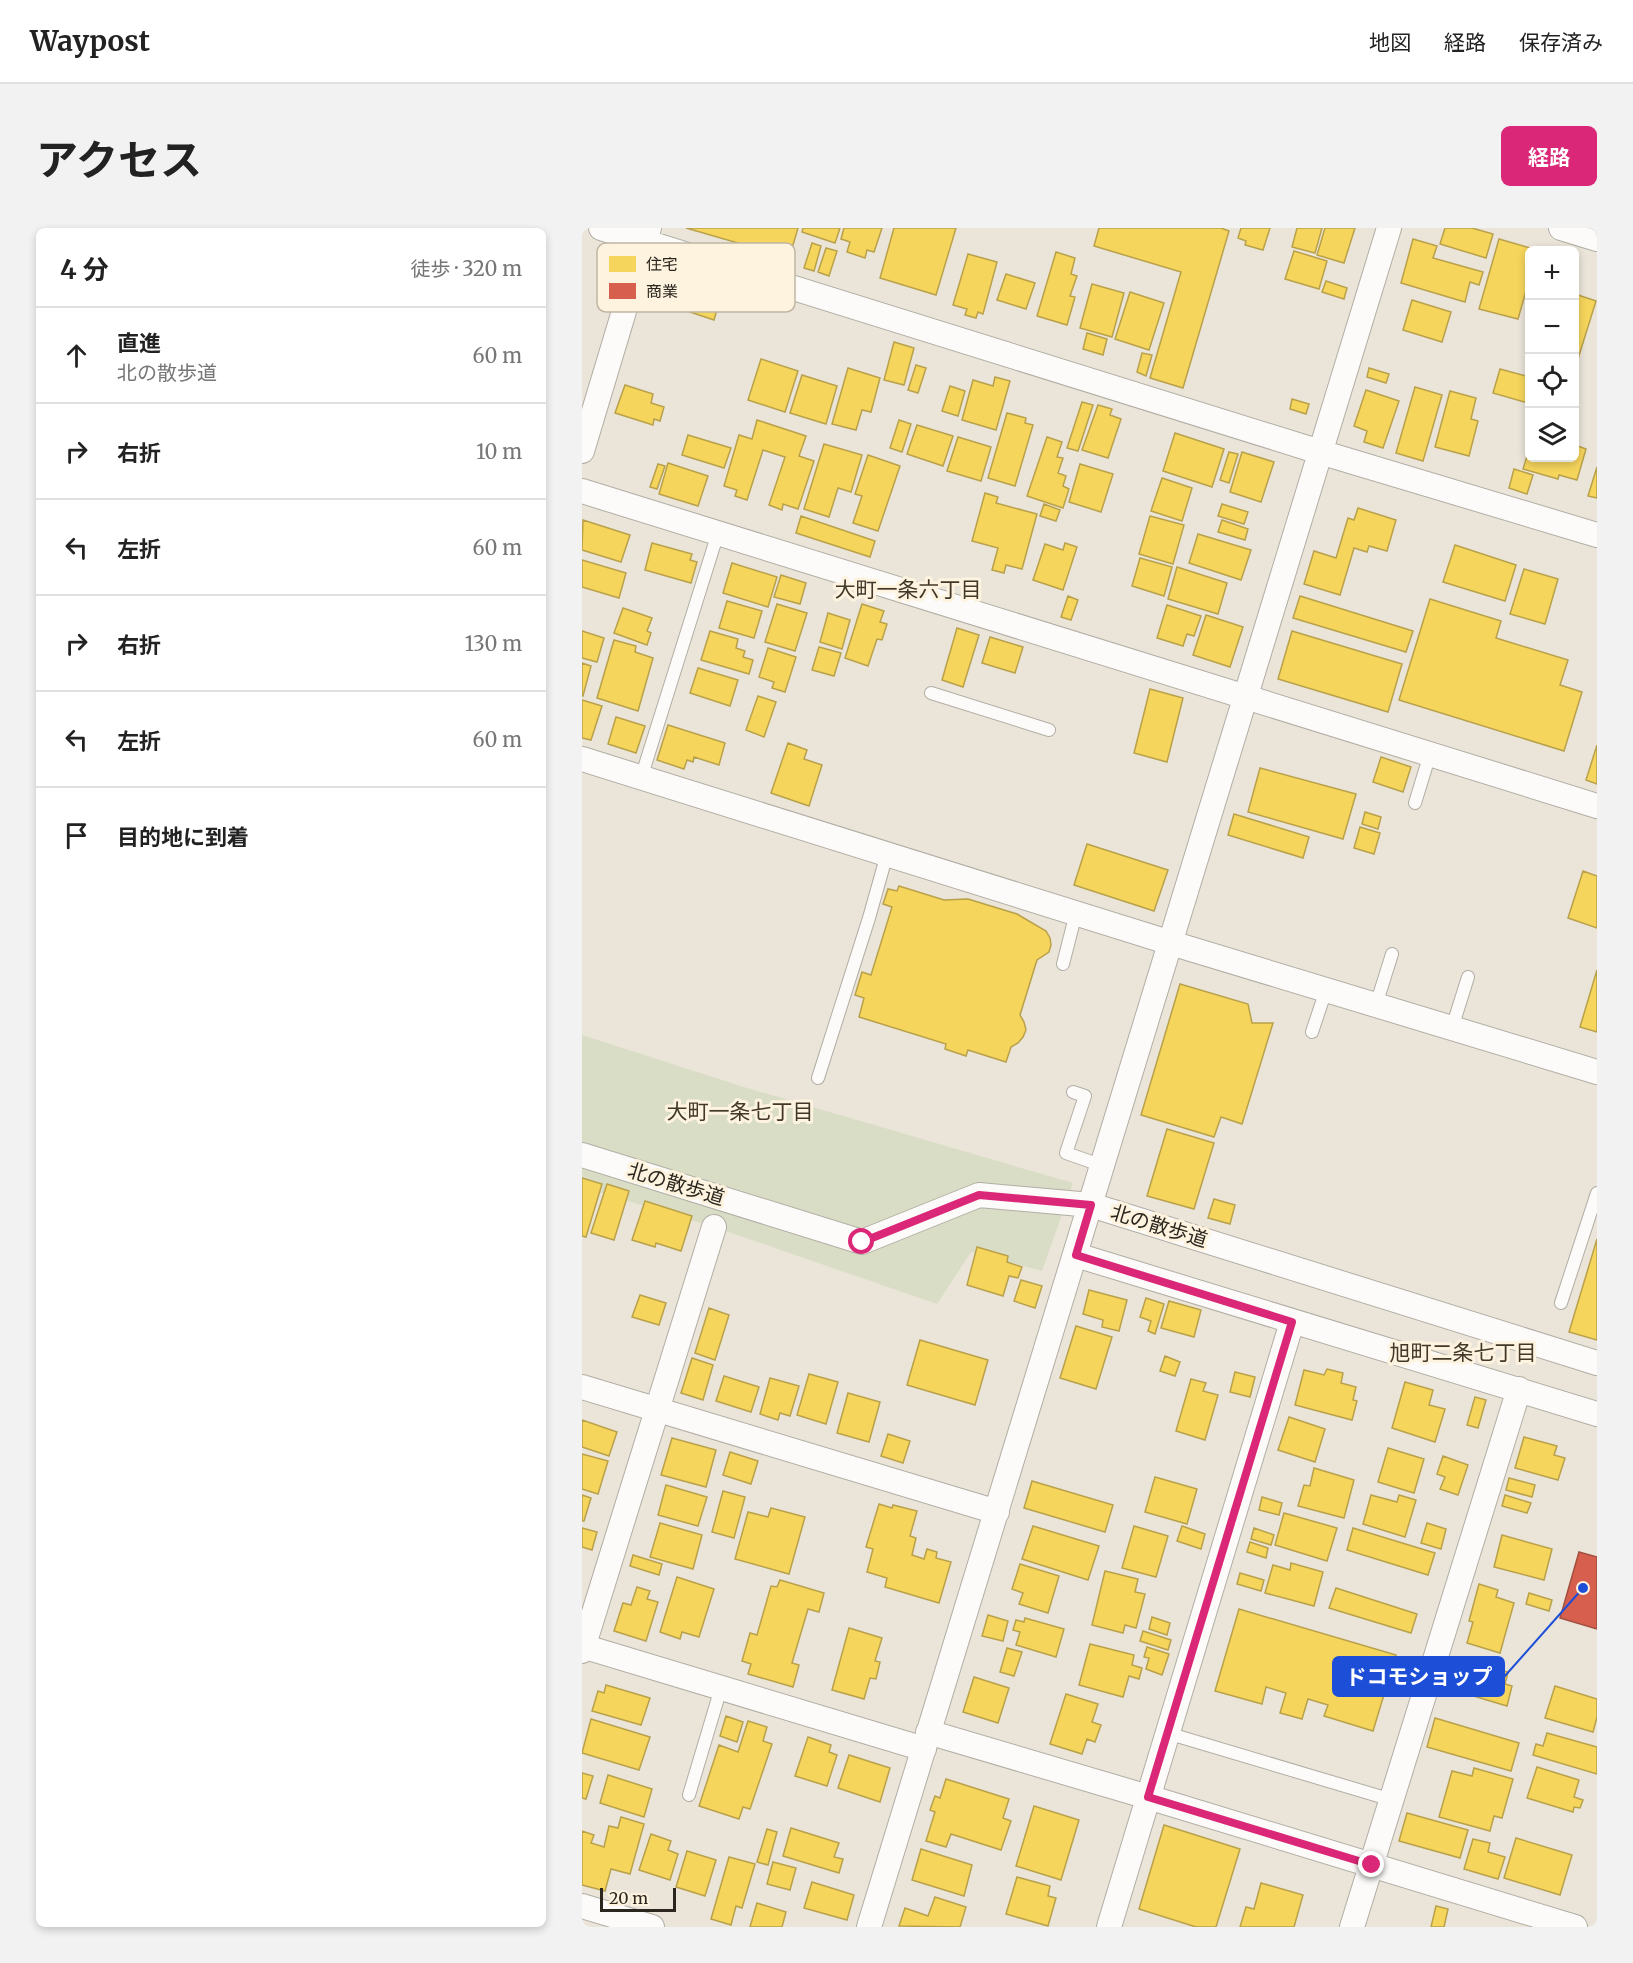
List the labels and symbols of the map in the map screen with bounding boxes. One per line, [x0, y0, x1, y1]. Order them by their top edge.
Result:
legend [597, 243, 795, 312]
text: 住宅 [646, 254, 678, 274]
text: 商業 [646, 281, 678, 301]
district label: 大町一条六丁目 [835, 576, 982, 603]
district label: 大町一条七丁目 [667, 1098, 814, 1125]
street label: 北の散歩道 [625, 1157, 728, 1210]
street label: 北の散歩道 [1108, 1199, 1211, 1252]
route start [848, 1228, 874, 1254]
district label: 旭町二条七丁目 [1390, 1339, 1537, 1366]
callout: ドコモショップ [1333, 1657, 1504, 1696]
text: ドコモショップ [1346, 1663, 1493, 1690]
route end [1358, 1851, 1384, 1877]
scale bar [600, 1885, 676, 1912]

